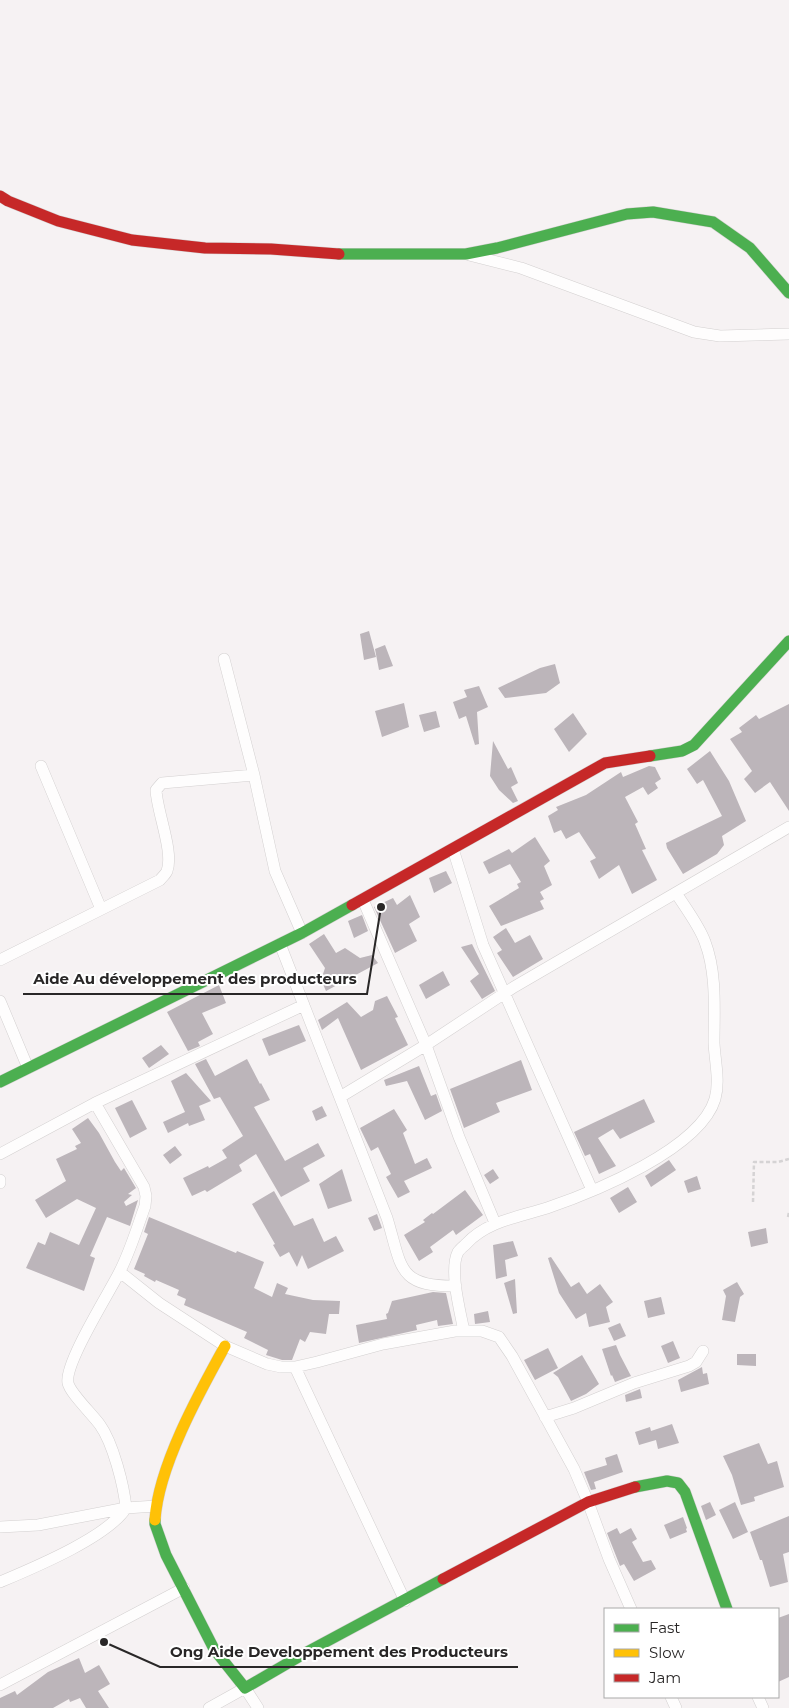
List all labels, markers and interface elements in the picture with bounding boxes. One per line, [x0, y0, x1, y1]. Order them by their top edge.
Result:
callout: Aide Au développement des producteurs [23, 964, 367, 994]
text: Aide Au développement des producteurs [32, 969, 357, 988]
legend [604, 1608, 779, 1698]
text: Fast [649, 1618, 680, 1637]
callout: Ong Aide Developpement des Producteurs [160, 1637, 518, 1667]
text: Ong Aide Developpement des Producteurs [170, 1642, 508, 1661]
text: Slow [649, 1643, 685, 1662]
text: Jam [648, 1668, 681, 1687]

